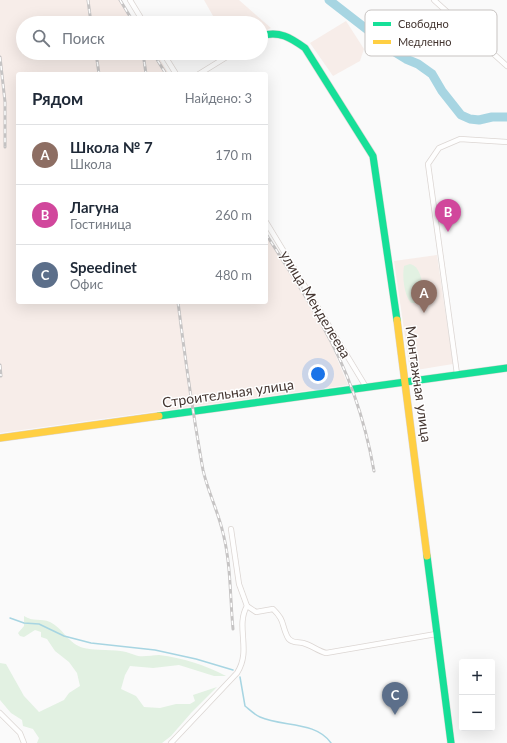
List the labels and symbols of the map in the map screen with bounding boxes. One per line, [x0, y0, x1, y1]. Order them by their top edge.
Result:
legend [365, 10, 497, 56]
text: Свободно [398, 17, 449, 30]
text: Медленно [398, 35, 451, 48]
pin: B [435, 199, 461, 232]
street label: улица Менделеева [277, 247, 355, 361]
pin: A [411, 280, 437, 313]
street label: Монтажная улица [402, 325, 436, 443]
your location [308, 364, 328, 384]
street label: Строительная улица [161, 375, 295, 411]
pin: C [382, 682, 408, 715]

